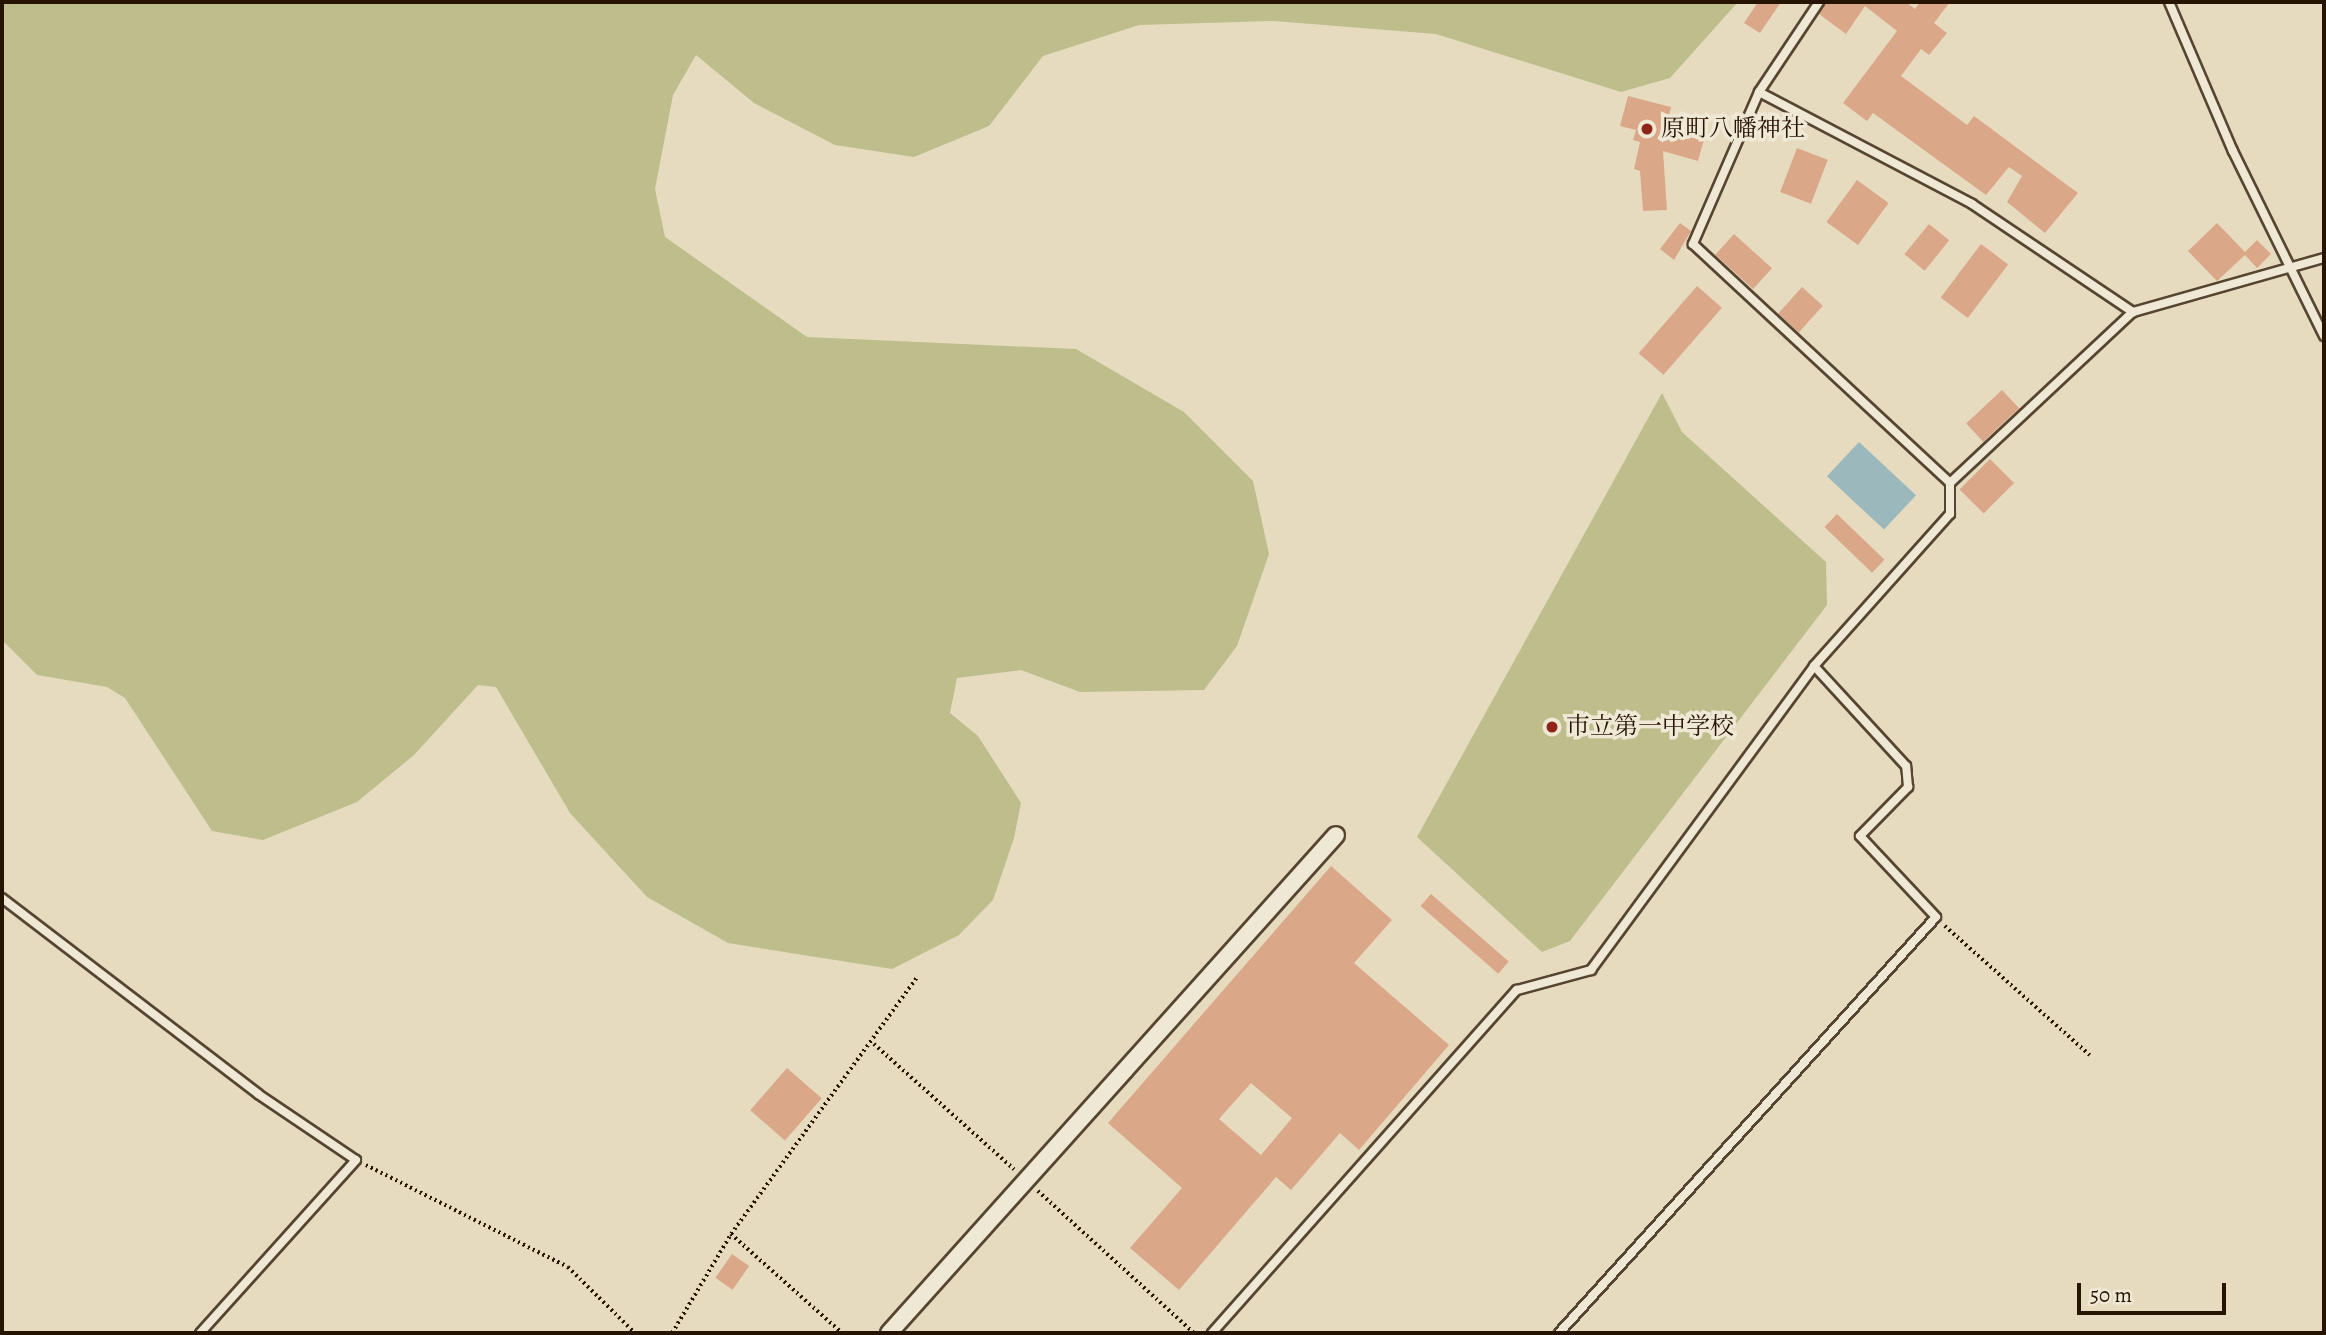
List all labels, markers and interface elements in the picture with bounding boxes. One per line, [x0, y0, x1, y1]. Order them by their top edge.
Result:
place label: 原町八幡神社 [1661, 115, 1805, 143]
marker: 原町八幡神社 [1639, 121, 1655, 137]
place label: 市立第一中学校 [1566, 713, 1734, 741]
marker: 市立第一中学校 [1544, 719, 1560, 735]
scale bar [2081, 1268, 2230, 1312]
text: 50 m [2090, 1281, 2132, 1309]

